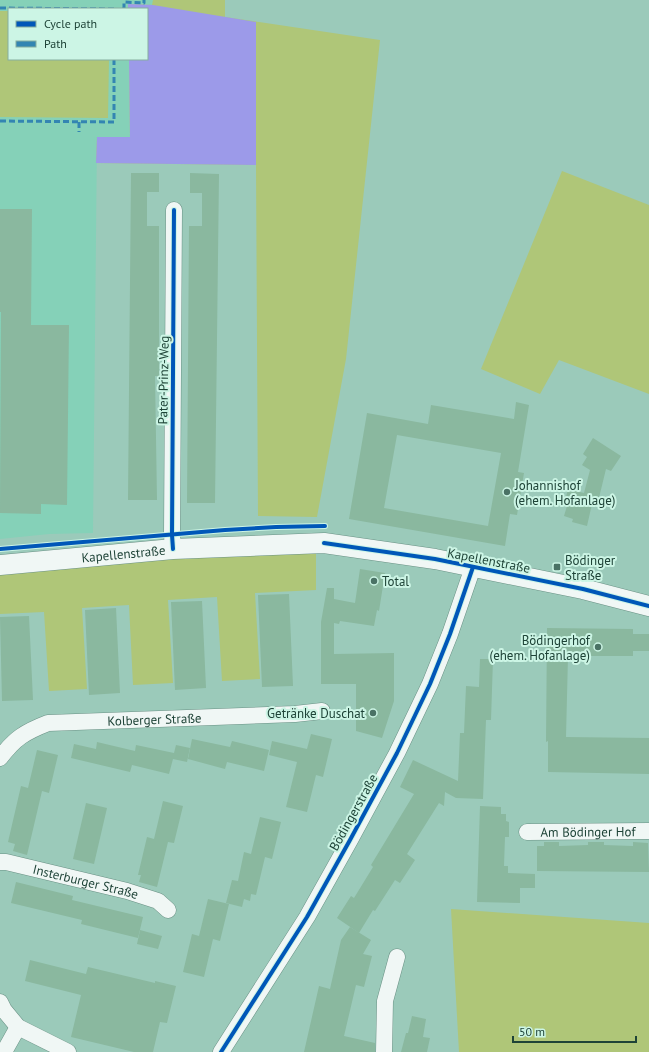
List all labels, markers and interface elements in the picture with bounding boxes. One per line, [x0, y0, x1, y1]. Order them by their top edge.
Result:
legend [8, 8, 148, 60]
text: Cycle path [44, 16, 97, 31]
text: Path [44, 36, 67, 51]
street label: Pater-Prinz-Weg [154, 336, 173, 424]
place label: Johannishof (ehem. Hofanlage) [514, 477, 615, 509]
marker: Johannishof (ehem. Hofanlage) [502, 487, 512, 497]
street label: Kapellenstraße [81, 542, 166, 566]
street label: Kapellenstraße [446, 544, 532, 577]
place label: Bödinger Straße [565, 552, 616, 584]
marker: Bödinger Straße [552, 562, 562, 572]
place label: Total [382, 573, 409, 590]
marker: Total [369, 576, 379, 586]
place label: Bödingerhof (ehem. Hofanlage) [490, 632, 591, 664]
marker: Bödingerhof (ehem. Hofanlage) [593, 642, 603, 652]
place label: Getränke Duschat [267, 705, 366, 722]
marker: Getränke Duschat [368, 708, 378, 718]
street label: Kolberger Straße [107, 709, 202, 730]
street label: Bödingerstraße [325, 771, 382, 854]
street label: Am Bödinger Hof [540, 823, 636, 841]
street label: Insterburger Straße [31, 861, 141, 903]
scale bar [513, 1018, 636, 1044]
text: 50 m [519, 1024, 545, 1039]

